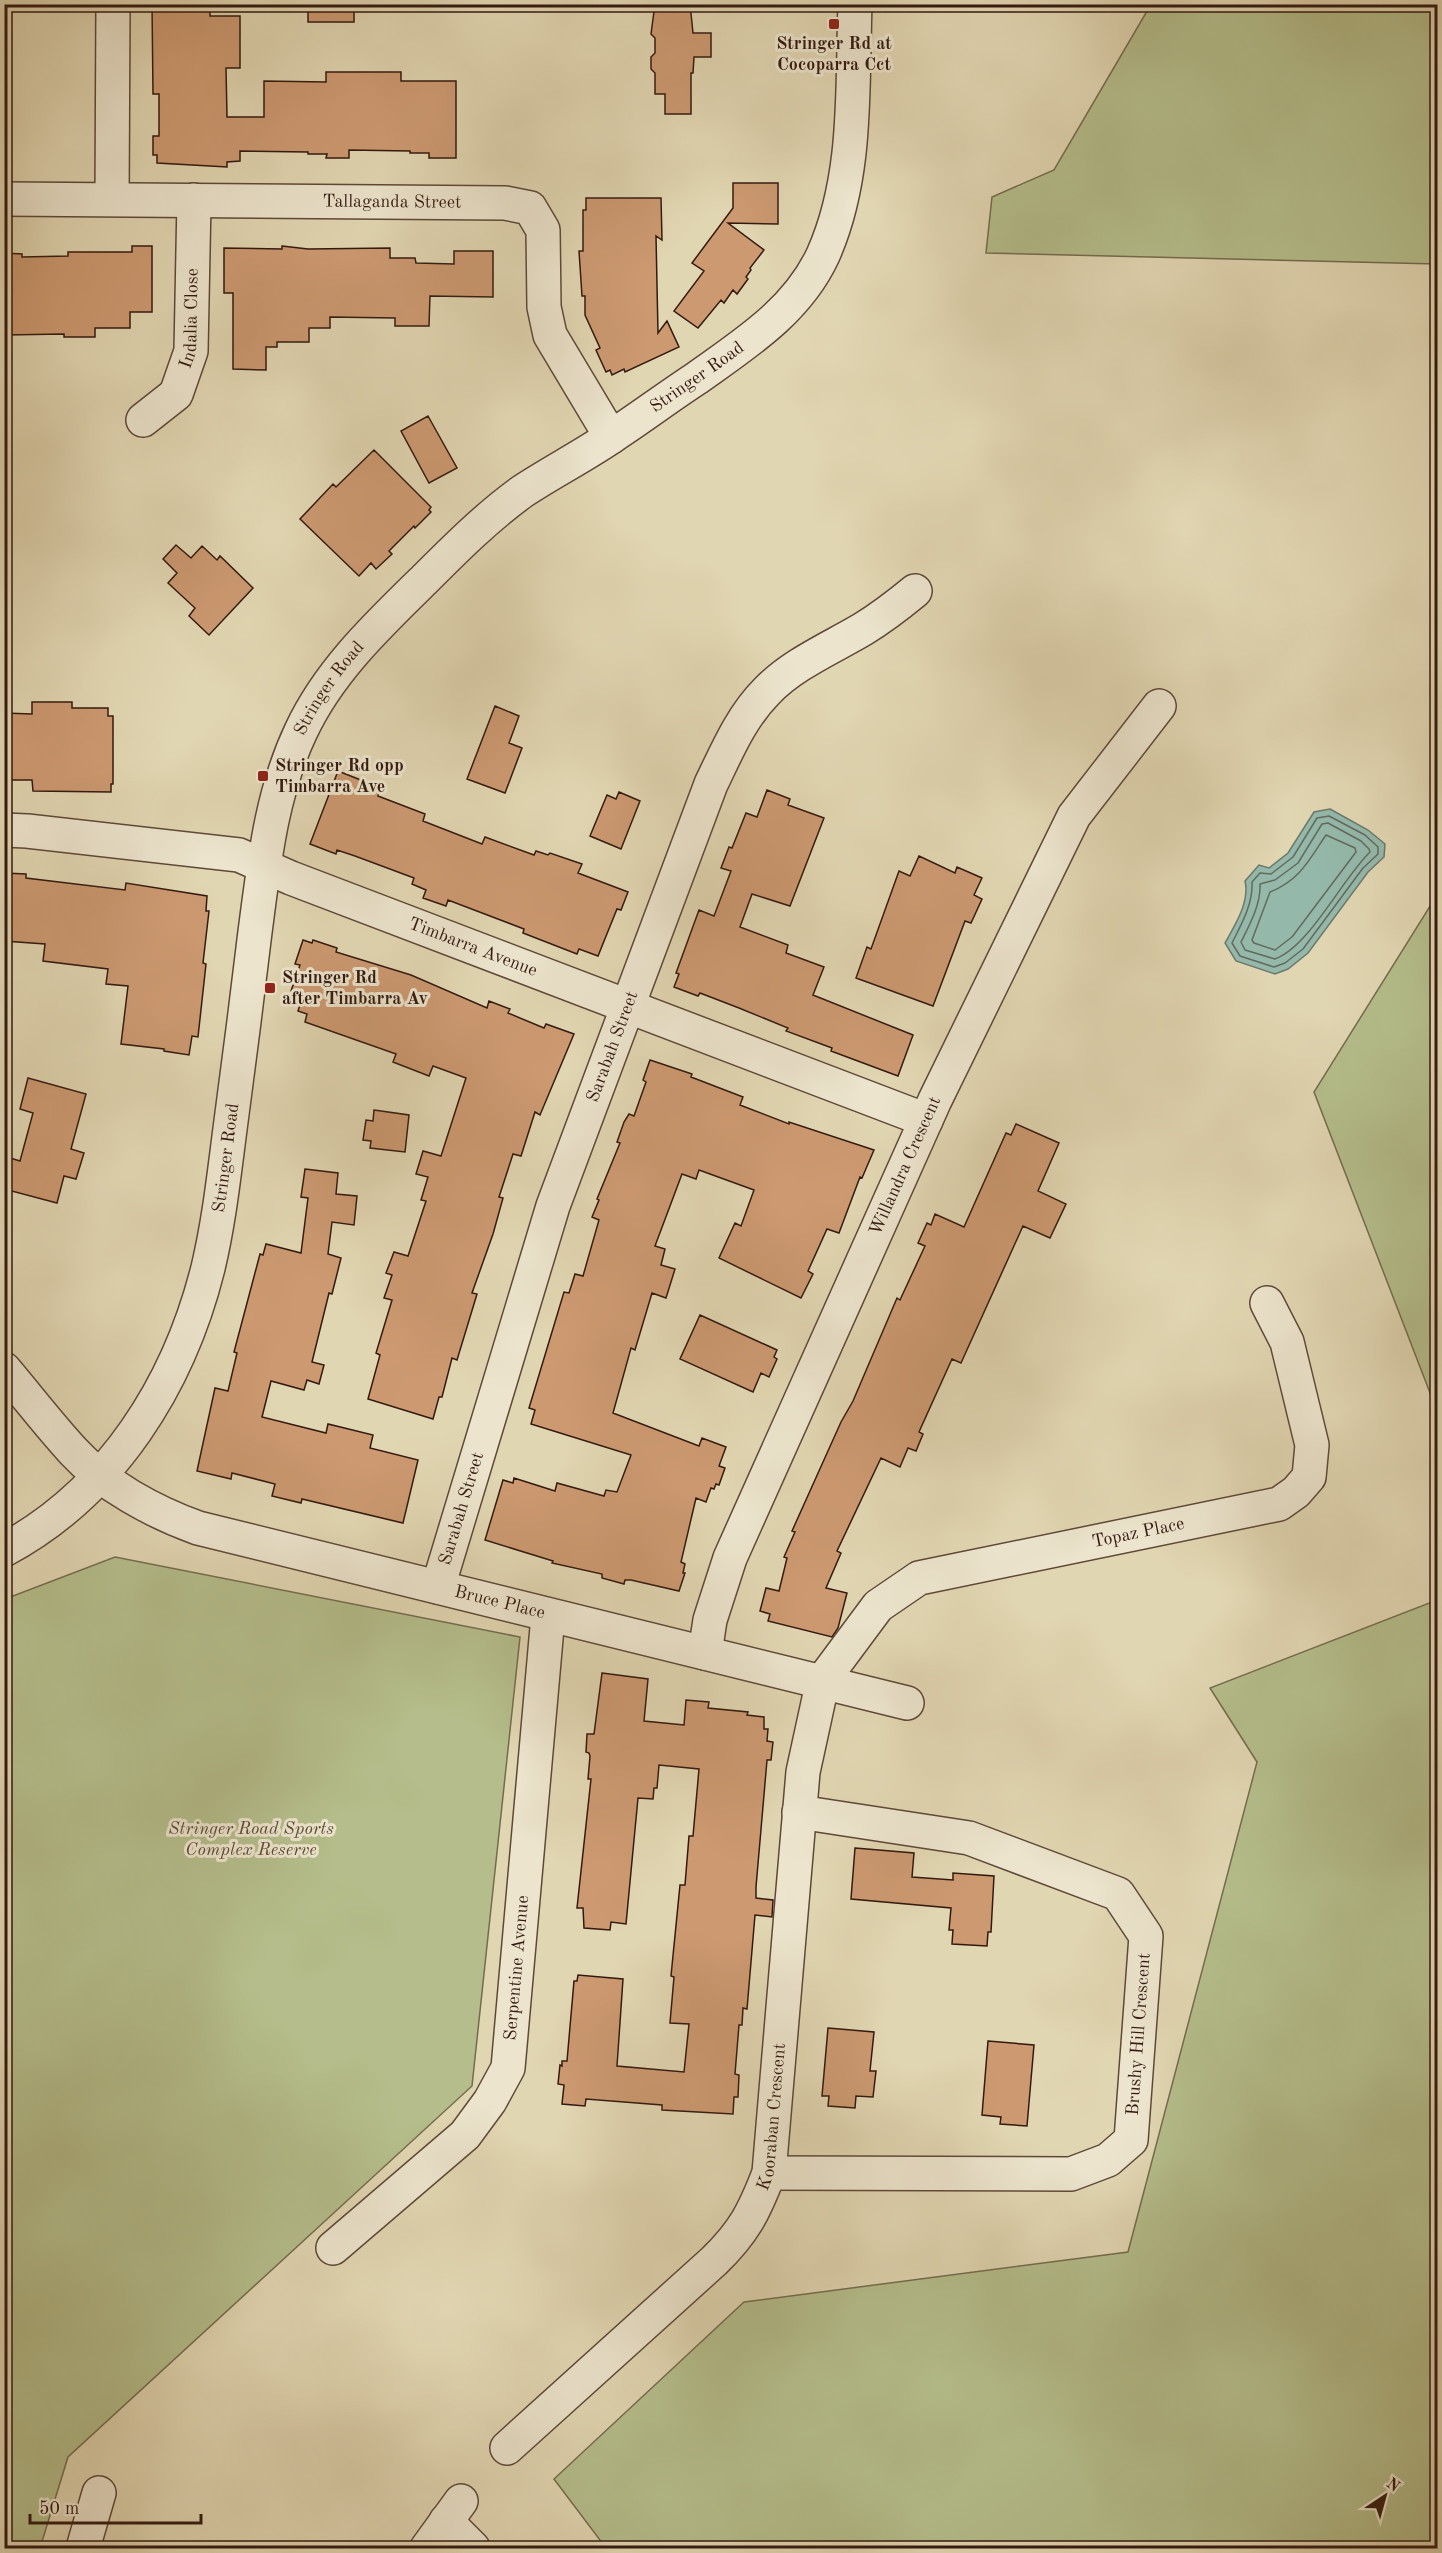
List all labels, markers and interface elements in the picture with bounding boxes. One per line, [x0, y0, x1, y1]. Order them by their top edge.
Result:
marker: Stringer Rd at Cocoparra Cct [827, 17, 841, 31]
place label: Stringer Rd at Cocoparra Cct [776, 35, 892, 74]
street label: Tallaganda Street [322, 193, 462, 212]
street label: Indalia Close [177, 268, 202, 371]
street label: Stringer Road [647, 338, 748, 416]
street label: Stringer Road [291, 638, 368, 738]
place label: Stringer Rd opp Timbarra Ave [275, 757, 404, 796]
marker: Stringer Rd opp Timbarra Ave [256, 769, 270, 783]
street label: Timbarra Avenue [406, 915, 540, 980]
place label: Stringer Rd after Timbarra Av [282, 969, 428, 1008]
marker: Stringer Rd after Timbarra Av [263, 981, 277, 995]
street label: Sarabah Street [584, 989, 642, 1105]
street label: Willandra Crescent [867, 1094, 944, 1238]
street label: Stringer Road [210, 1102, 242, 1214]
street label: Sarabah Street [436, 1450, 487, 1567]
street label: Topaz Place [1090, 1515, 1186, 1551]
street label: Bruce Place [452, 1583, 547, 1622]
park label: Stringer Road Sports Complex Reserve [168, 1820, 334, 1859]
street label: Serpentine Avenue [501, 1895, 532, 2041]
street label: Brushy Hill Crescent [1124, 1952, 1154, 2116]
street label: Kooraban Crescent [754, 2042, 789, 2193]
north arrow [1355, 2466, 1415, 2526]
text: N [1383, 2475, 1403, 2496]
scale bar [30, 2487, 201, 2525]
text: 50 m [39, 2500, 79, 2518]

